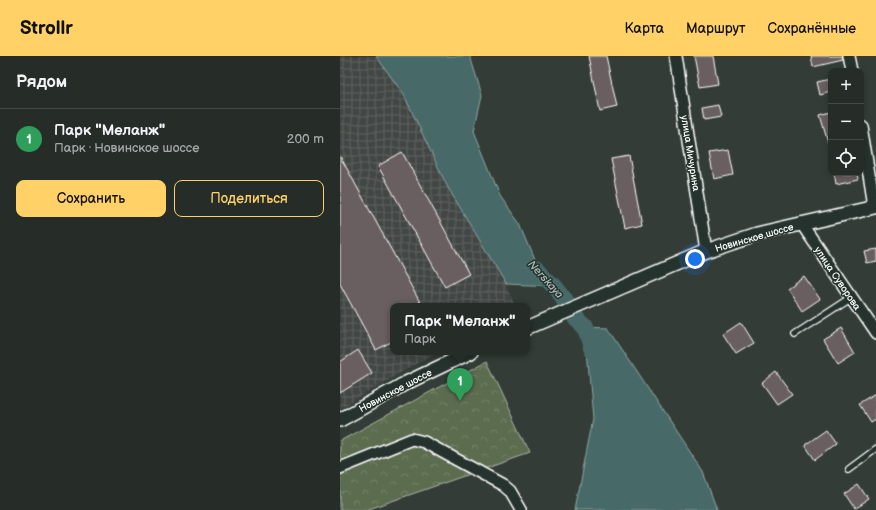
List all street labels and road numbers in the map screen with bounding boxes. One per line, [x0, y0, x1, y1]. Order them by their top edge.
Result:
street label: улица Мичурина [678, 114, 702, 192]
street label: Новинское шоссе [714, 221, 795, 255]
street label: улица Суворова [811, 244, 863, 313]
street label: Новинское шоссе [357, 366, 434, 415]

